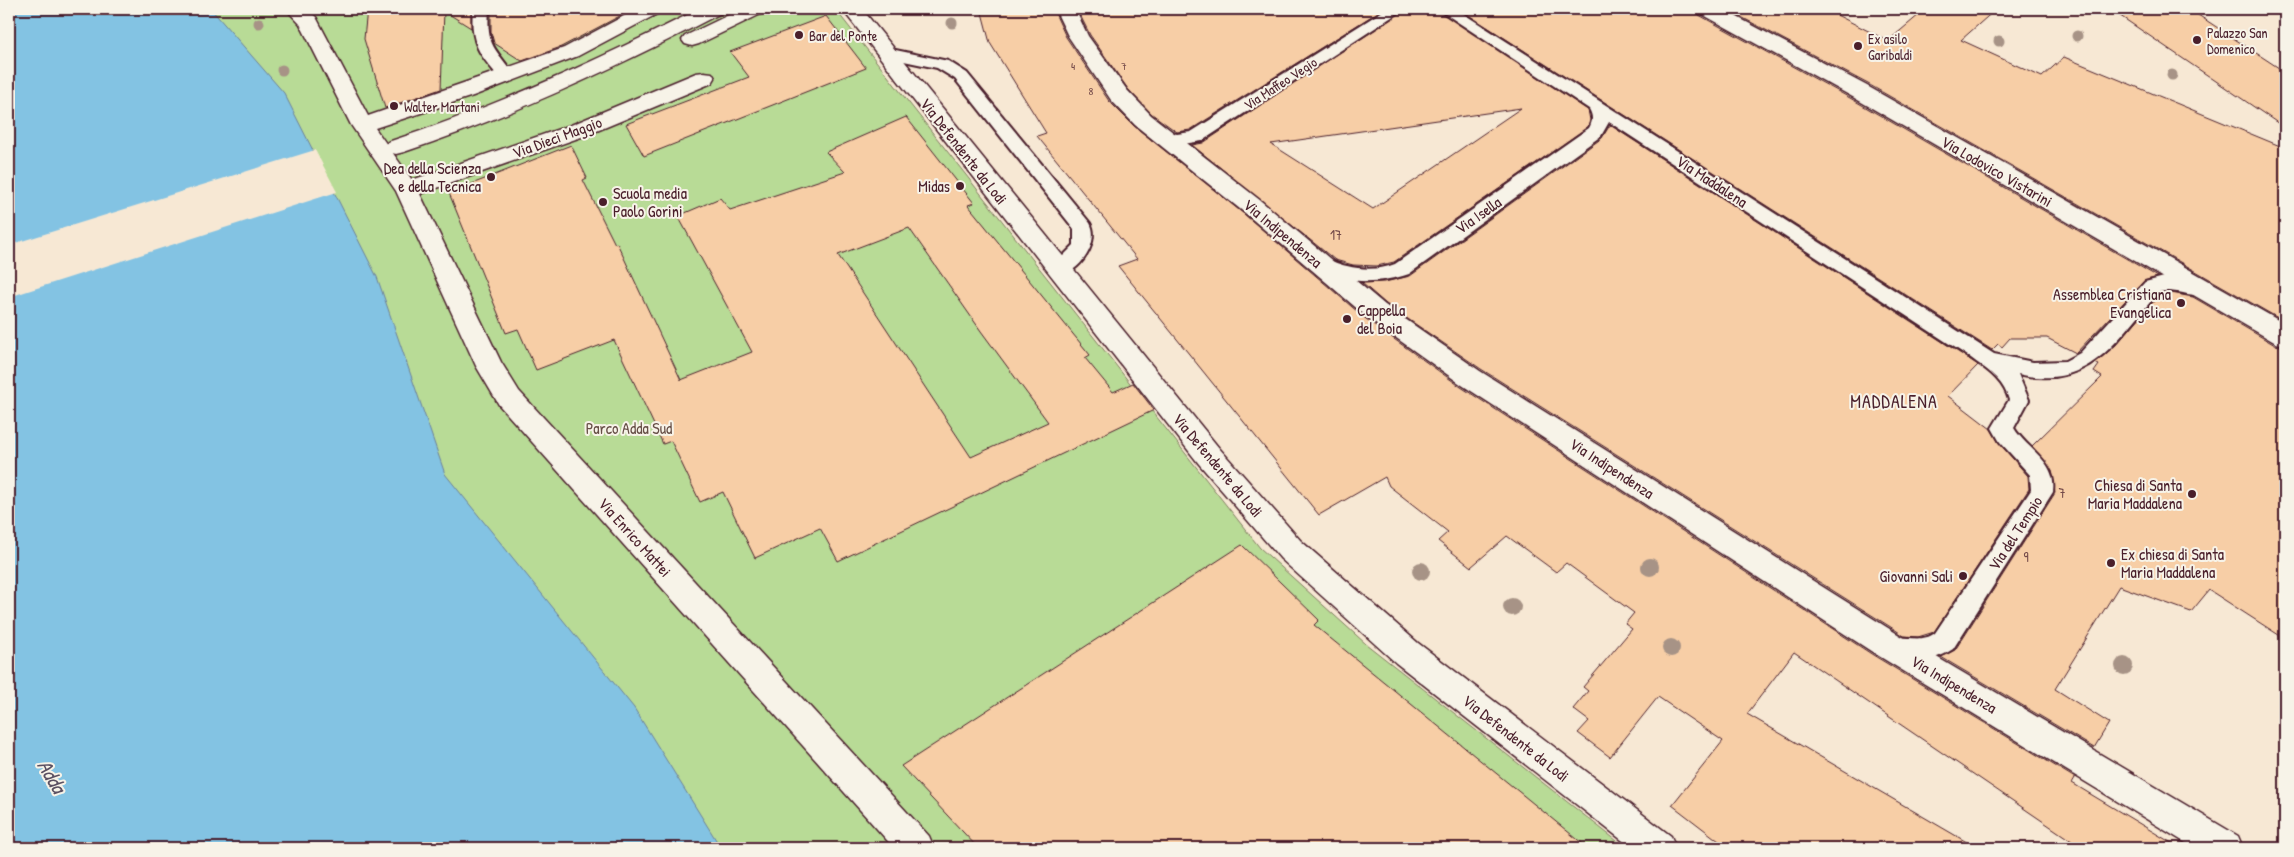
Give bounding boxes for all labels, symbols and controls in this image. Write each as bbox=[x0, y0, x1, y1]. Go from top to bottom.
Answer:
place label: Palazzo San Domenico bbox=[2207, 23, 2268, 58]
place label: Bar del Ponte bbox=[809, 26, 878, 45]
marker: Bar del Ponte bbox=[793, 29, 805, 41]
place label: Ex asilo Garibaldi bbox=[1868, 29, 1912, 64]
marker: Palazzo San Domenico bbox=[2191, 34, 2203, 46]
marker: Ex asilo Garibaldi bbox=[1852, 40, 1864, 52]
street label: Via Maffeo Vegio bbox=[1240, 52, 1321, 115]
house number: 4 bbox=[1071, 59, 1075, 73]
house number: 7 bbox=[1121, 59, 1127, 73]
house number: 8 bbox=[1089, 84, 1094, 98]
street label: Via Defendente da Lodi bbox=[915, 93, 1013, 209]
place label: Walter Martani bbox=[404, 97, 480, 116]
marker: Walter Martani bbox=[388, 100, 400, 112]
street label: Via Dieci Maggio bbox=[509, 110, 605, 163]
street label: Via Lodovico Vistarini bbox=[1937, 130, 2057, 212]
street label: Via Maddalena bbox=[1672, 150, 1752, 212]
place label: Dea della Scienza e della Tecnica bbox=[384, 157, 481, 197]
marker: Dea della Scienza e della Tecnica bbox=[485, 171, 497, 183]
place label: Midas bbox=[918, 175, 950, 197]
marker: Midas bbox=[954, 180, 966, 192]
place label: Scuola media Paolo Gorini bbox=[613, 182, 687, 222]
street label: Via Isella bbox=[1450, 191, 1506, 239]
street label: Via Indipendenza bbox=[1239, 193, 1327, 273]
marker: Scuola media Paolo Gorini bbox=[597, 196, 609, 208]
house number: 17 bbox=[1330, 225, 1342, 244]
place label: Assemblea Cristiana Evangelica bbox=[2053, 283, 2171, 323]
marker: Assemblea Cristiana Evangelica bbox=[2175, 297, 2187, 309]
place label: Cappella del Boia bbox=[1357, 299, 1405, 339]
marker: Cappella del Boia bbox=[1341, 313, 1353, 325]
district label: MADDALENA bbox=[1850, 389, 1938, 414]
street label: Via Defendente da Lodi bbox=[1168, 408, 1268, 522]
park label: Parco Adda Sud bbox=[586, 417, 672, 439]
street label: Via Indipendenza bbox=[1565, 432, 1659, 504]
place label: Chiesa di Santa Maria Maddalena bbox=[2088, 474, 2182, 514]
house number: 7 bbox=[2059, 483, 2066, 502]
marker: Chiesa di Santa Maria Maddalena bbox=[2186, 488, 2198, 500]
street label: Via del Tempio bbox=[1983, 491, 2048, 575]
street label: Via Enrico Mattei bbox=[593, 493, 677, 581]
place label: Ex chiesa di Santa Maria Maddalena bbox=[2121, 543, 2224, 583]
house number: 9 bbox=[2023, 547, 2029, 566]
marker: Ex chiesa di Santa Maria Maddalena bbox=[2105, 557, 2117, 569]
place label: Giovanni Sali bbox=[1879, 565, 1953, 587]
marker: Giovanni Sali bbox=[1957, 570, 1969, 582]
street label: Via Indipendenza bbox=[1907, 650, 2001, 718]
street label: Via Defendente da Lodi bbox=[1458, 689, 1574, 787]
water label: Adda bbox=[31, 754, 75, 801]

